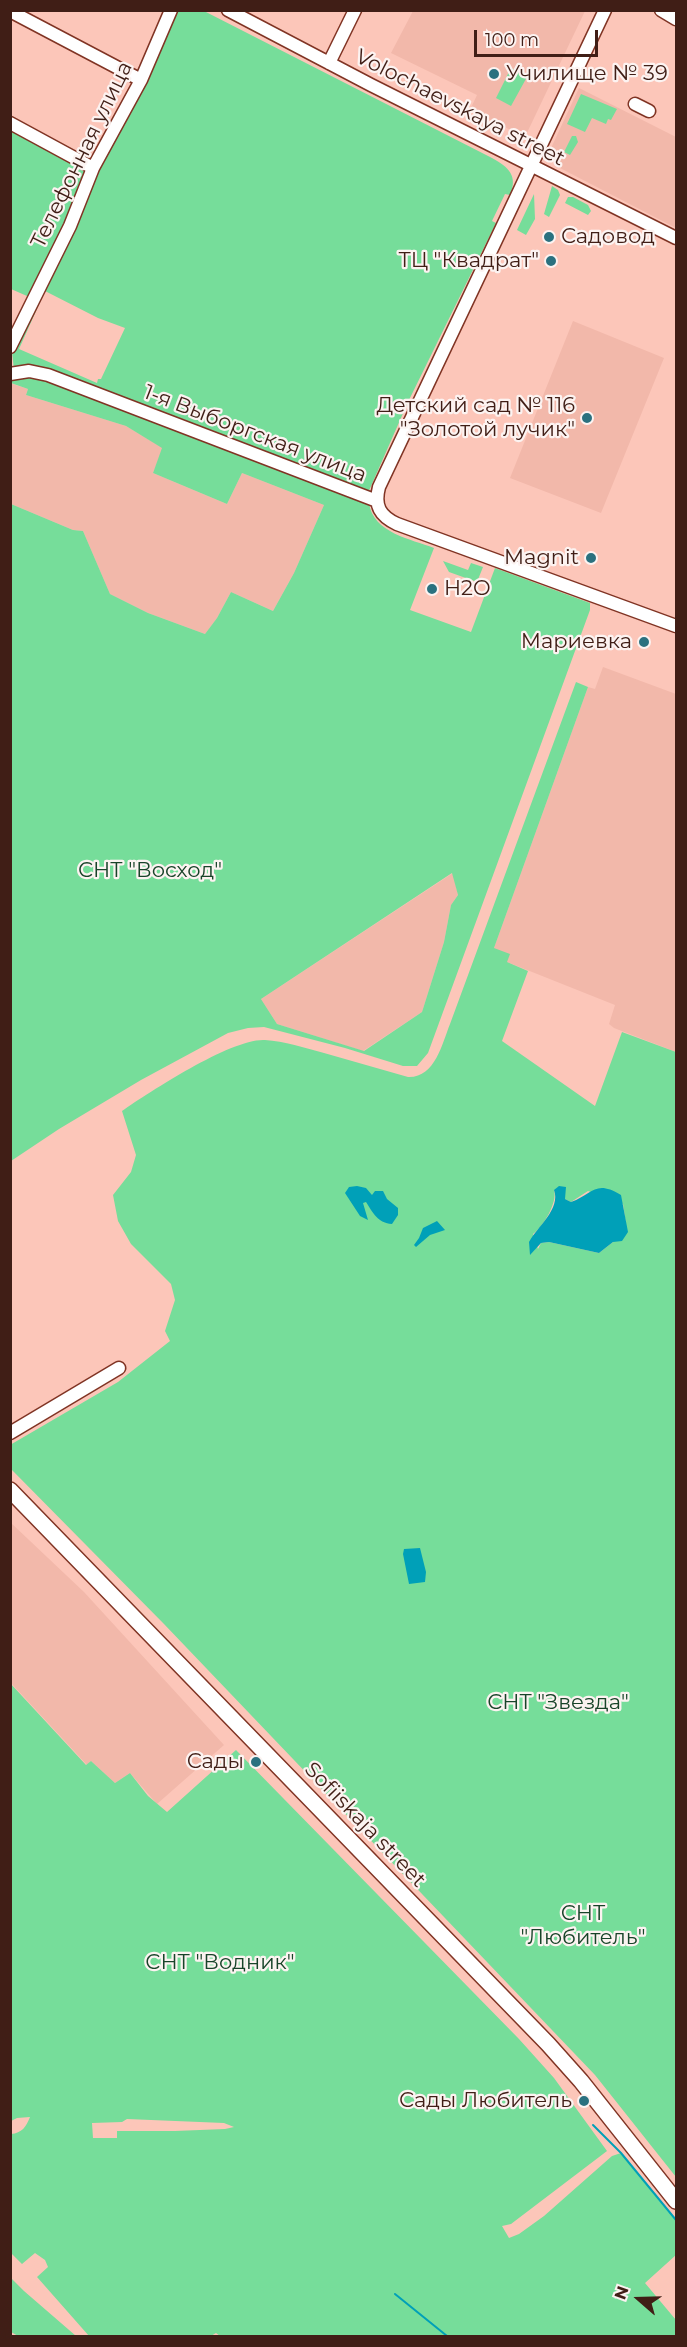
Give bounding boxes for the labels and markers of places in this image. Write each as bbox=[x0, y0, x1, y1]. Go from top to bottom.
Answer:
place label: Училище № 39 bbox=[506, 61, 668, 87]
marker: Училище № 39 bbox=[487, 67, 501, 81]
place label: Садовод bbox=[561, 224, 655, 250]
marker: Садовод bbox=[542, 230, 556, 244]
place label: ТЦ "Квадрат" bbox=[398, 248, 539, 274]
marker: ТЦ "Квадрат" bbox=[544, 254, 558, 268]
place label: Детский сад № 116 "Золотой лучик" bbox=[376, 393, 575, 443]
marker: Детский сад № 116 "Золотой лучик" bbox=[580, 411, 594, 425]
place label: Magnit bbox=[504, 545, 579, 571]
marker: Magnit bbox=[584, 551, 598, 565]
place label: H2O bbox=[444, 576, 491, 602]
marker: H2O bbox=[425, 582, 439, 596]
place label: Мариевка bbox=[521, 629, 632, 655]
marker: Мариевка bbox=[637, 635, 651, 649]
place label: Сады bbox=[187, 1749, 244, 1775]
marker: Сады bbox=[249, 1755, 263, 1769]
place label: Сады Любитель bbox=[399, 2088, 572, 2114]
marker: Сады Любитель bbox=[577, 2094, 591, 2108]

